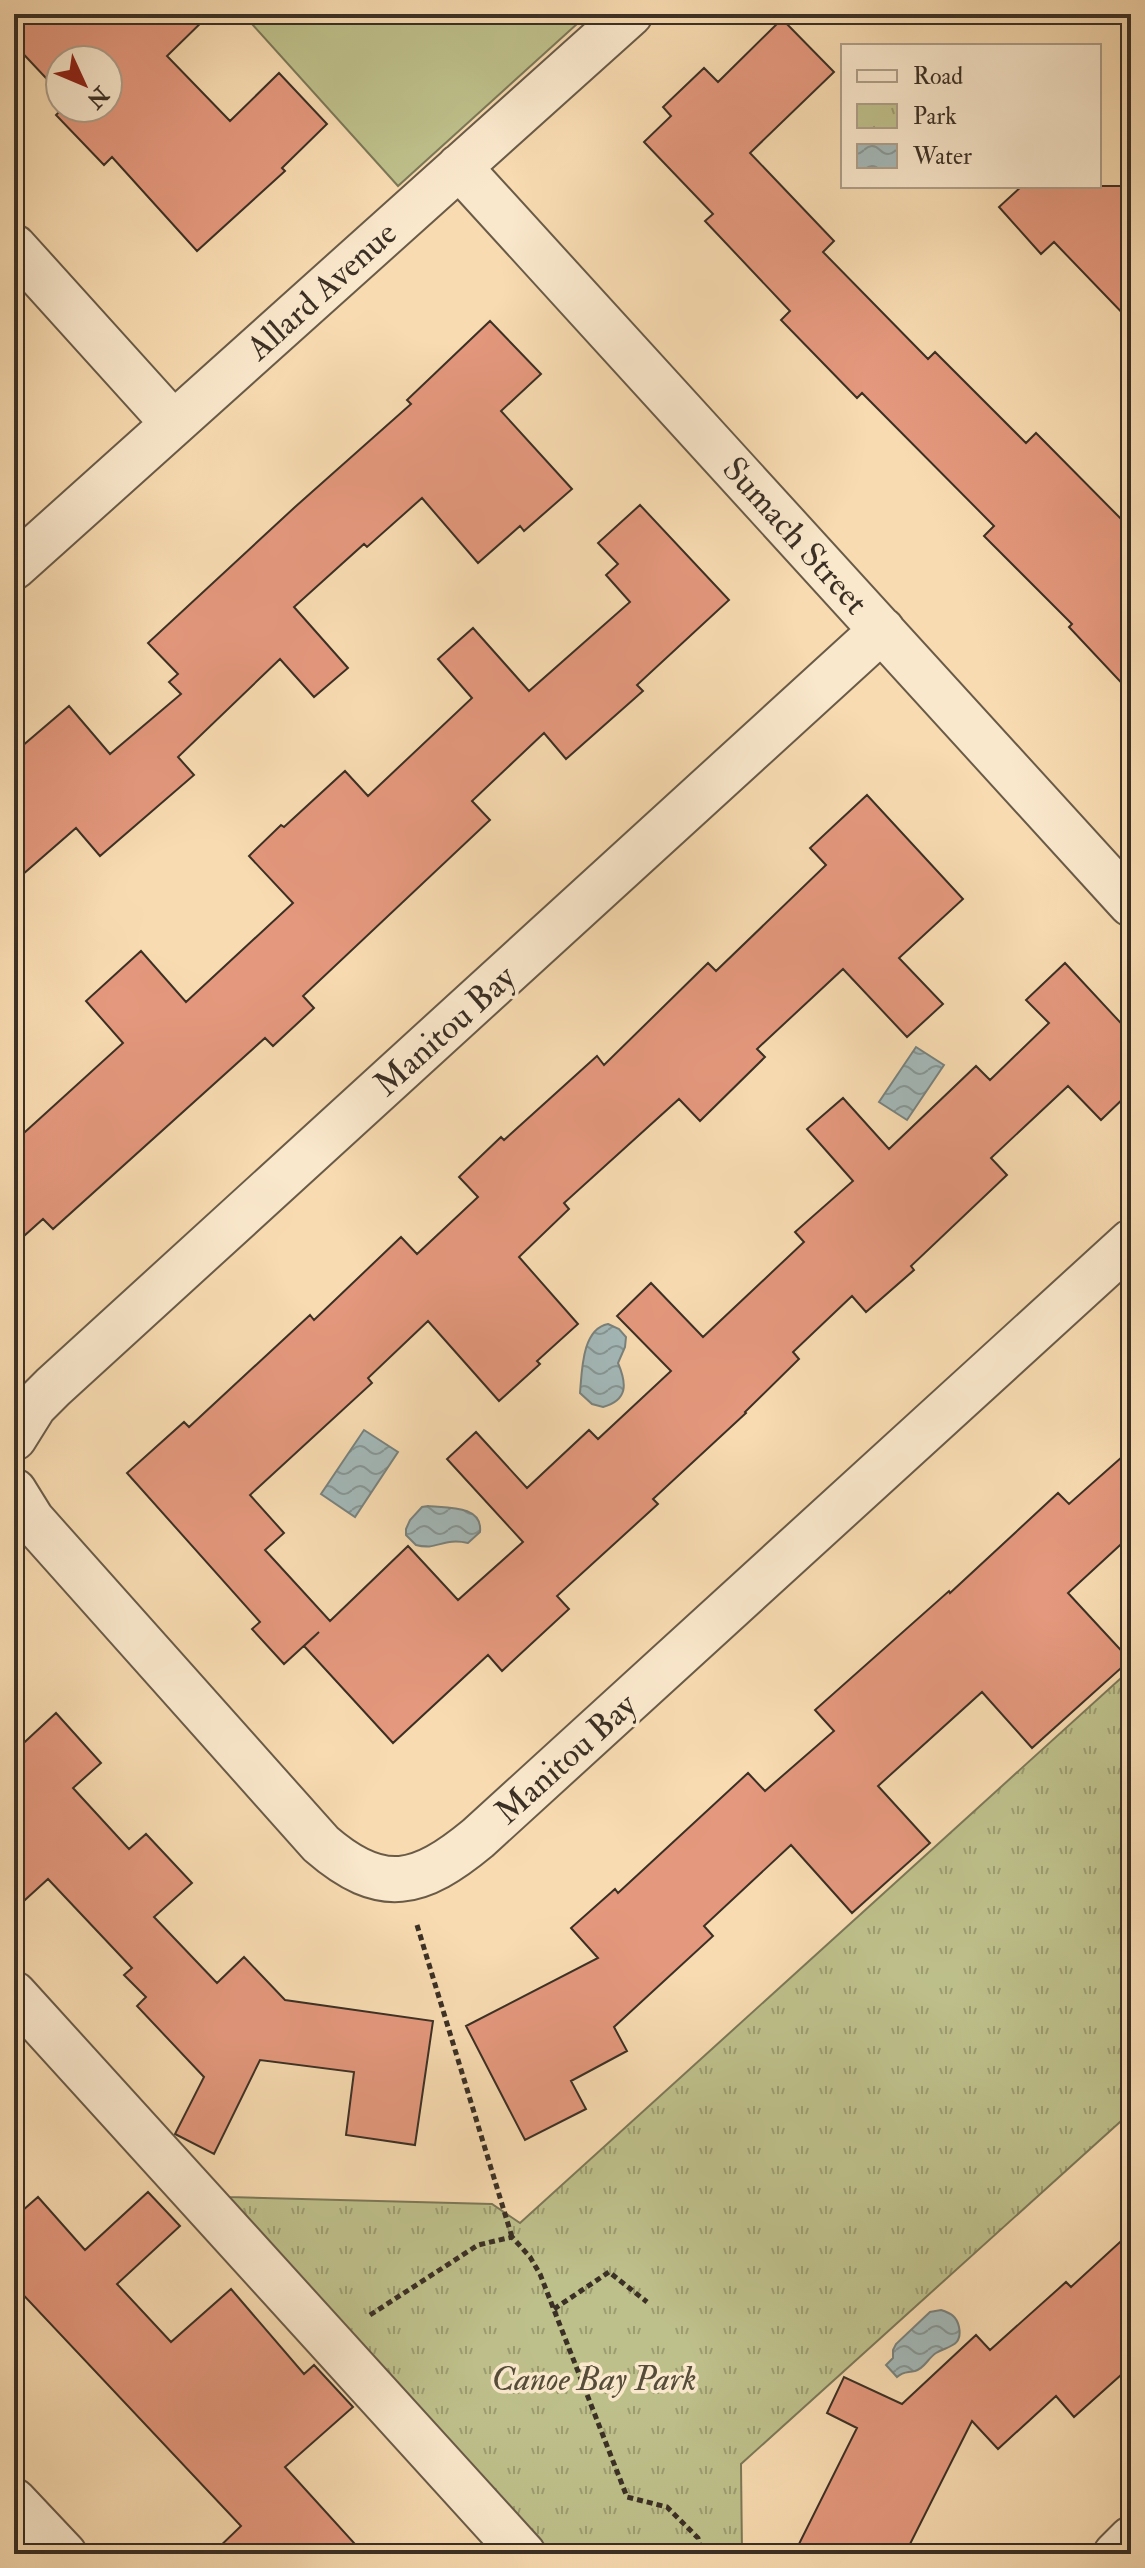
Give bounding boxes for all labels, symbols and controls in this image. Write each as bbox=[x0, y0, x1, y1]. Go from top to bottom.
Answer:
north arrow bbox=[44, 44, 124, 124]
legend bbox=[841, 44, 1101, 188]
text: Road bbox=[913, 61, 963, 92]
text: N bbox=[81, 80, 115, 114]
text: Park bbox=[913, 101, 957, 132]
text: Water bbox=[912, 141, 972, 172]
street label: Allard Avenue bbox=[237, 212, 406, 371]
street label: Sumach Street bbox=[713, 448, 877, 624]
street label: Manitou Bay bbox=[365, 956, 526, 1106]
street label: Manitou Bay bbox=[486, 1684, 647, 1834]
park label: Canoe Bay Park bbox=[491, 2358, 697, 2401]

